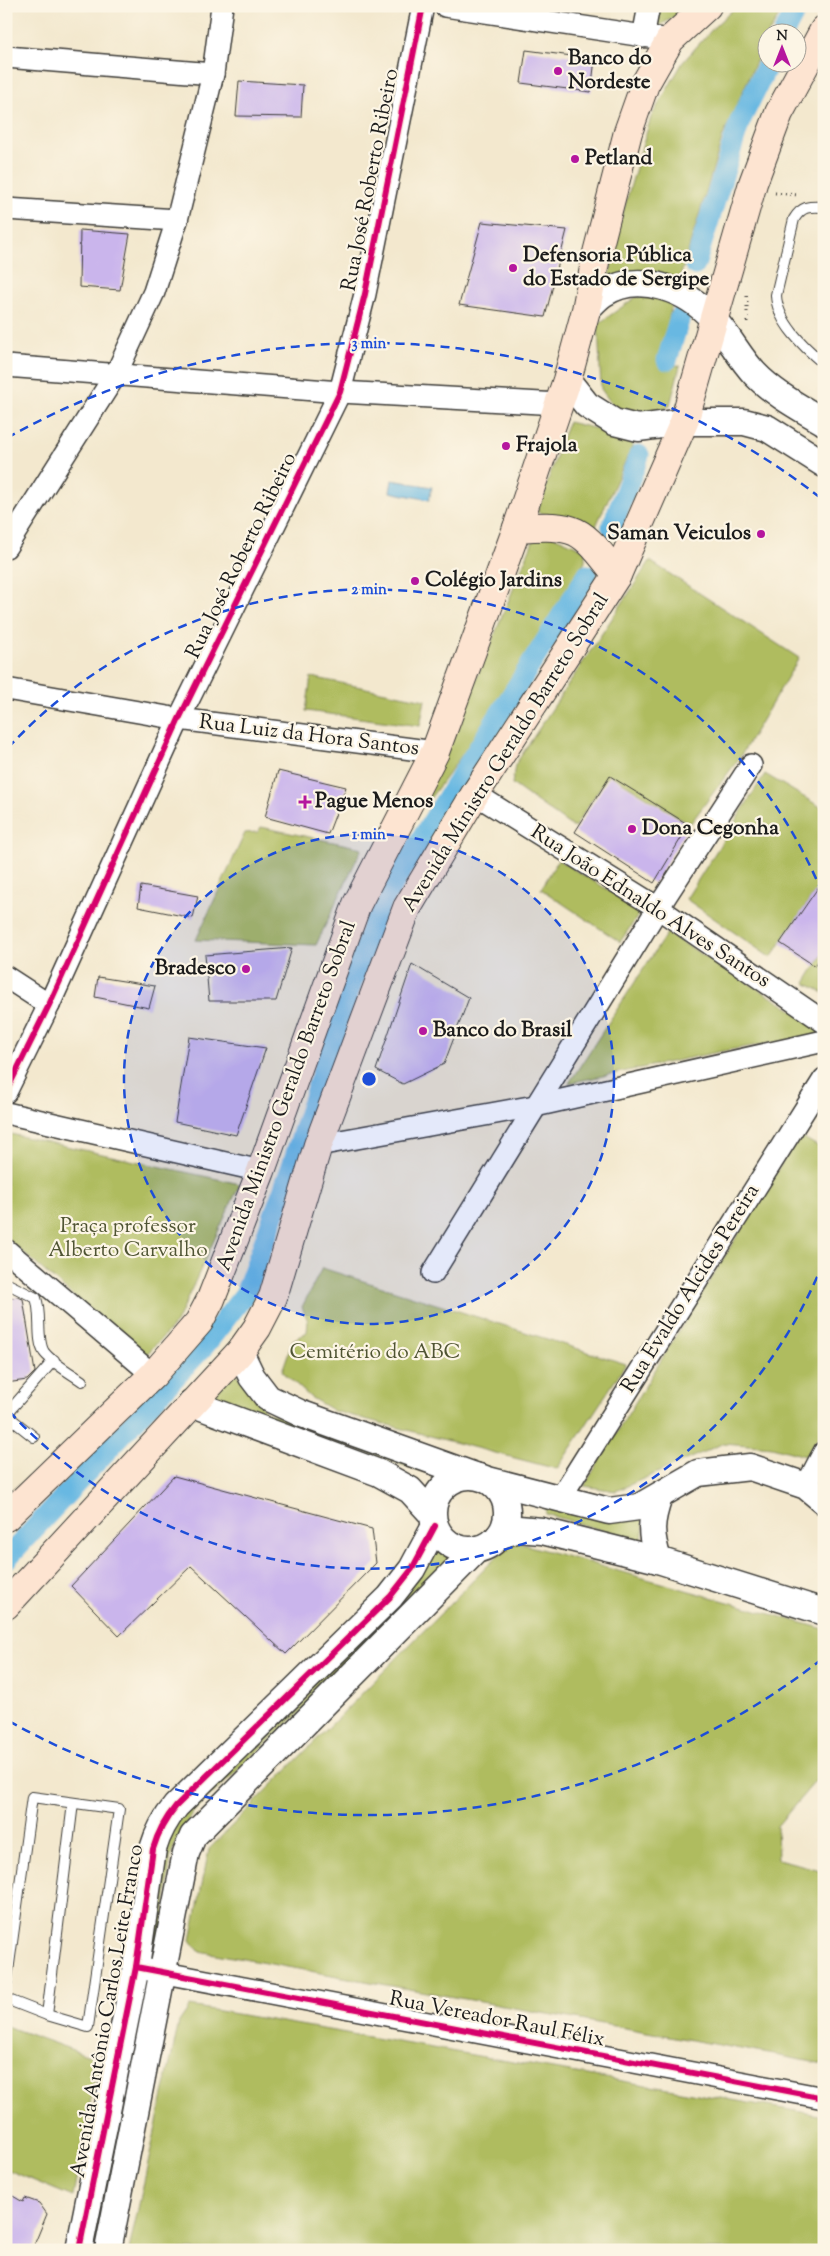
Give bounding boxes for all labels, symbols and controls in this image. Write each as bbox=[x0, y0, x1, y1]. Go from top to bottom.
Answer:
north arrow bbox=[758, 22, 808, 72]
text: N bbox=[776, 27, 788, 47]
place label: Banco do Nordeste bbox=[568, 44, 652, 98]
marker: Banco do Nordeste bbox=[552, 65, 564, 77]
street label: Rua José Roberto Ribeiro bbox=[335, 66, 407, 294]
place label: Petland bbox=[585, 144, 653, 174]
marker: Petland bbox=[569, 153, 581, 165]
place label: Defensoria Pública do Estado de Sergipe bbox=[523, 241, 710, 295]
marker: Defensoria Pública do Estado de Sergipe bbox=[507, 262, 519, 274]
text: 3 min bbox=[352, 334, 387, 355]
place label: Frajola bbox=[516, 431, 578, 461]
marker: Frajola bbox=[500, 440, 512, 452]
street label: Rua José Roberto Ribeiro bbox=[179, 448, 305, 664]
place label: Saman Veiculos bbox=[607, 519, 751, 549]
marker: Saman Veiculos bbox=[755, 528, 767, 540]
place label: Colégio Jardins bbox=[425, 566, 562, 596]
marker: Colégio Jardins bbox=[409, 575, 421, 587]
text: 2 min bbox=[351, 580, 387, 601]
street label: Avenida Ministro Geraldo Barreto Sobral bbox=[395, 588, 617, 918]
street label: Rua Luiz da Hora Santos bbox=[197, 708, 421, 764]
place label: Pague Menos bbox=[315, 787, 433, 817]
marker: Pague Menos bbox=[299, 796, 311, 808]
place label: Dona Cegonha bbox=[642, 814, 779, 844]
street label: Rua João Ednaldo Alves Santos bbox=[524, 818, 776, 996]
marker: Dona Cegonha bbox=[626, 823, 638, 835]
text: 1 min bbox=[352, 825, 386, 846]
street label: Avenida Ministro Geraldo Barreto Sobral bbox=[209, 916, 365, 1275]
place label: Bradesco bbox=[155, 954, 237, 984]
marker: Bradesco bbox=[240, 963, 252, 975]
place label: Banco do Brasil bbox=[433, 1016, 572, 1046]
marker: Banco do Brasil bbox=[417, 1025, 429, 1037]
centre of rings bbox=[360, 1070, 378, 1088]
street label: Rua Evaldo Alcides Pereira bbox=[614, 1178, 768, 1399]
park label: Praça professor Alberto Carvalho bbox=[48, 1212, 208, 1266]
park label: Cemitério do ABC bbox=[290, 1338, 460, 1368]
street label: Avenida Antônio Carlos Leite Franco bbox=[64, 1842, 152, 2180]
street label: Rua Vereador Raul Félix bbox=[387, 1984, 607, 2056]

